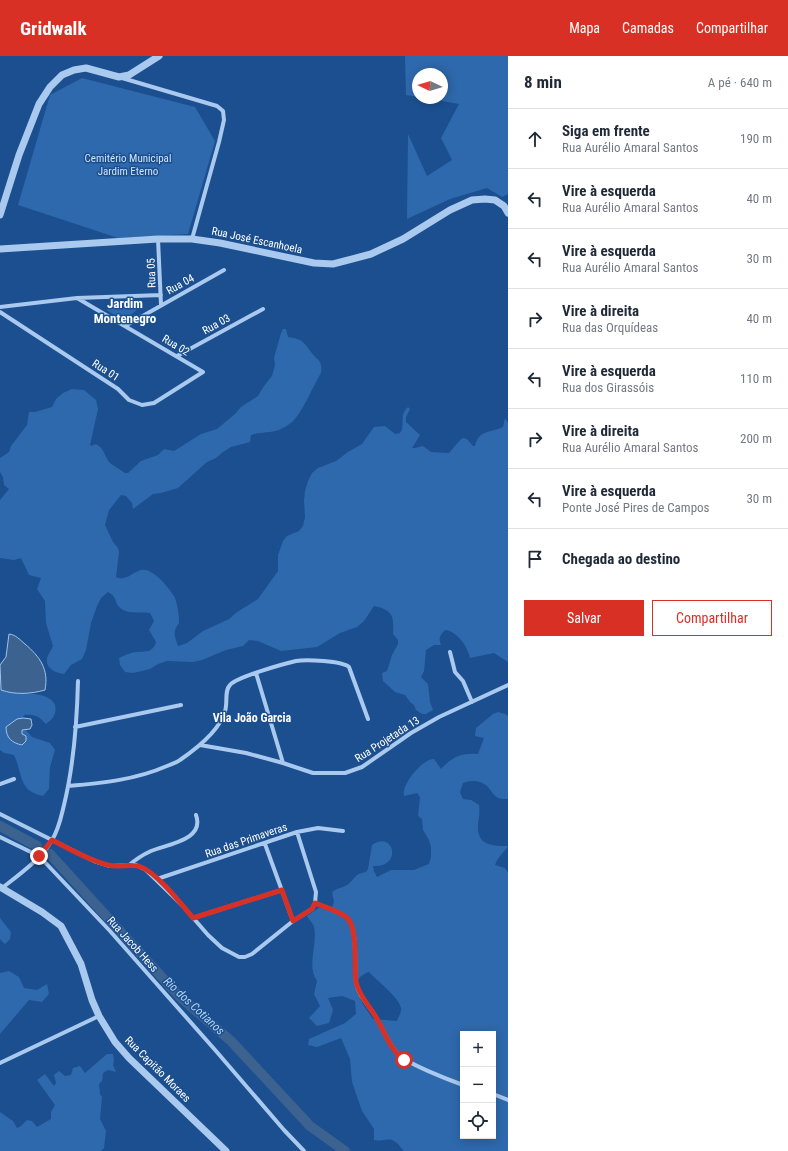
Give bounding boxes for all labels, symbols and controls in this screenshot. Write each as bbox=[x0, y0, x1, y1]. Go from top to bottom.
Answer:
text: Gridwalk bbox=[20, 17, 86, 40]
text: Mapa bbox=[569, 20, 600, 36]
text: Camadas bbox=[622, 20, 674, 36]
text: Compartilhar bbox=[696, 20, 768, 36]
north arrow bbox=[412, 68, 448, 104]
text: 8 min bbox=[524, 72, 562, 92]
text: A pé · 640 m bbox=[708, 75, 772, 90]
text: Siga em frente bbox=[562, 122, 650, 140]
icon: ahead bbox=[524, 128, 546, 150]
text: 190 m bbox=[740, 131, 772, 146]
text: Rua Aurélio Amaral Santos bbox=[562, 140, 698, 155]
park label: Cemitério Municipal Jardim Eterno bbox=[85, 152, 171, 178]
text: Vire à esquerda bbox=[562, 182, 656, 200]
icon: left bbox=[524, 188, 546, 210]
text: 40 m bbox=[746, 191, 772, 206]
text: Rua Aurélio Amaral Santos bbox=[562, 200, 698, 215]
street label: Rua José Escanhoela bbox=[210, 225, 303, 256]
text: Vire à esquerda bbox=[562, 242, 656, 260]
icon: left bbox=[524, 248, 546, 270]
text: 30 m bbox=[746, 251, 772, 266]
street label: Rua 05 bbox=[144, 258, 159, 288]
text: Rua Aurélio Amaral Santos bbox=[562, 260, 698, 275]
street label: Rua 04 bbox=[164, 271, 197, 297]
district label: Jardim Montenegro bbox=[94, 296, 157, 326]
text: Vire à direita bbox=[562, 302, 639, 320]
icon: right bbox=[524, 308, 546, 330]
text: 40 m bbox=[746, 311, 772, 326]
street label: Rua 03 bbox=[200, 312, 232, 337]
text: Rua das Orquídeas bbox=[562, 320, 658, 335]
street label: Rua 02 bbox=[160, 332, 192, 359]
street label: Rua 01 bbox=[90, 357, 122, 384]
text: Vire à esquerda bbox=[562, 362, 656, 380]
icon: left bbox=[524, 368, 546, 390]
text: 110 m bbox=[740, 371, 772, 386]
text: Rua dos Girassóis bbox=[562, 380, 654, 395]
text: Vire à direita bbox=[562, 422, 639, 440]
icon: right bbox=[524, 428, 546, 450]
text: 200 m bbox=[740, 431, 772, 446]
text: Rua Aurélio Amaral Santos bbox=[562, 440, 698, 455]
text: Vire à esquerda bbox=[562, 482, 656, 500]
icon: left bbox=[524, 488, 546, 510]
text: 30 m bbox=[746, 491, 772, 506]
text: Ponte José Pires de Campos bbox=[562, 500, 710, 515]
icon: arrive bbox=[524, 548, 546, 570]
text: Chegada ao destino bbox=[562, 550, 680, 568]
button: Salvar bbox=[524, 600, 644, 636]
button: Compartilhar bbox=[652, 600, 772, 636]
district label: Vila João Garcia bbox=[213, 711, 292, 725]
street label: Rua Projetada 13 bbox=[353, 714, 422, 765]
street label: Rua das Primaveras bbox=[203, 820, 289, 861]
route end bbox=[30, 847, 48, 865]
street label: Rua Jacob Hess bbox=[104, 914, 161, 975]
water label: Rio dos Cotianos bbox=[161, 974, 227, 1038]
map controls bbox=[460, 1031, 496, 1139]
button: + bbox=[460, 1031, 496, 1067]
street label: Rua Capitão Moraes bbox=[122, 1034, 193, 1105]
route start bbox=[395, 1051, 413, 1069]
button: − bbox=[460, 1067, 496, 1103]
button: locate bbox=[460, 1103, 496, 1139]

